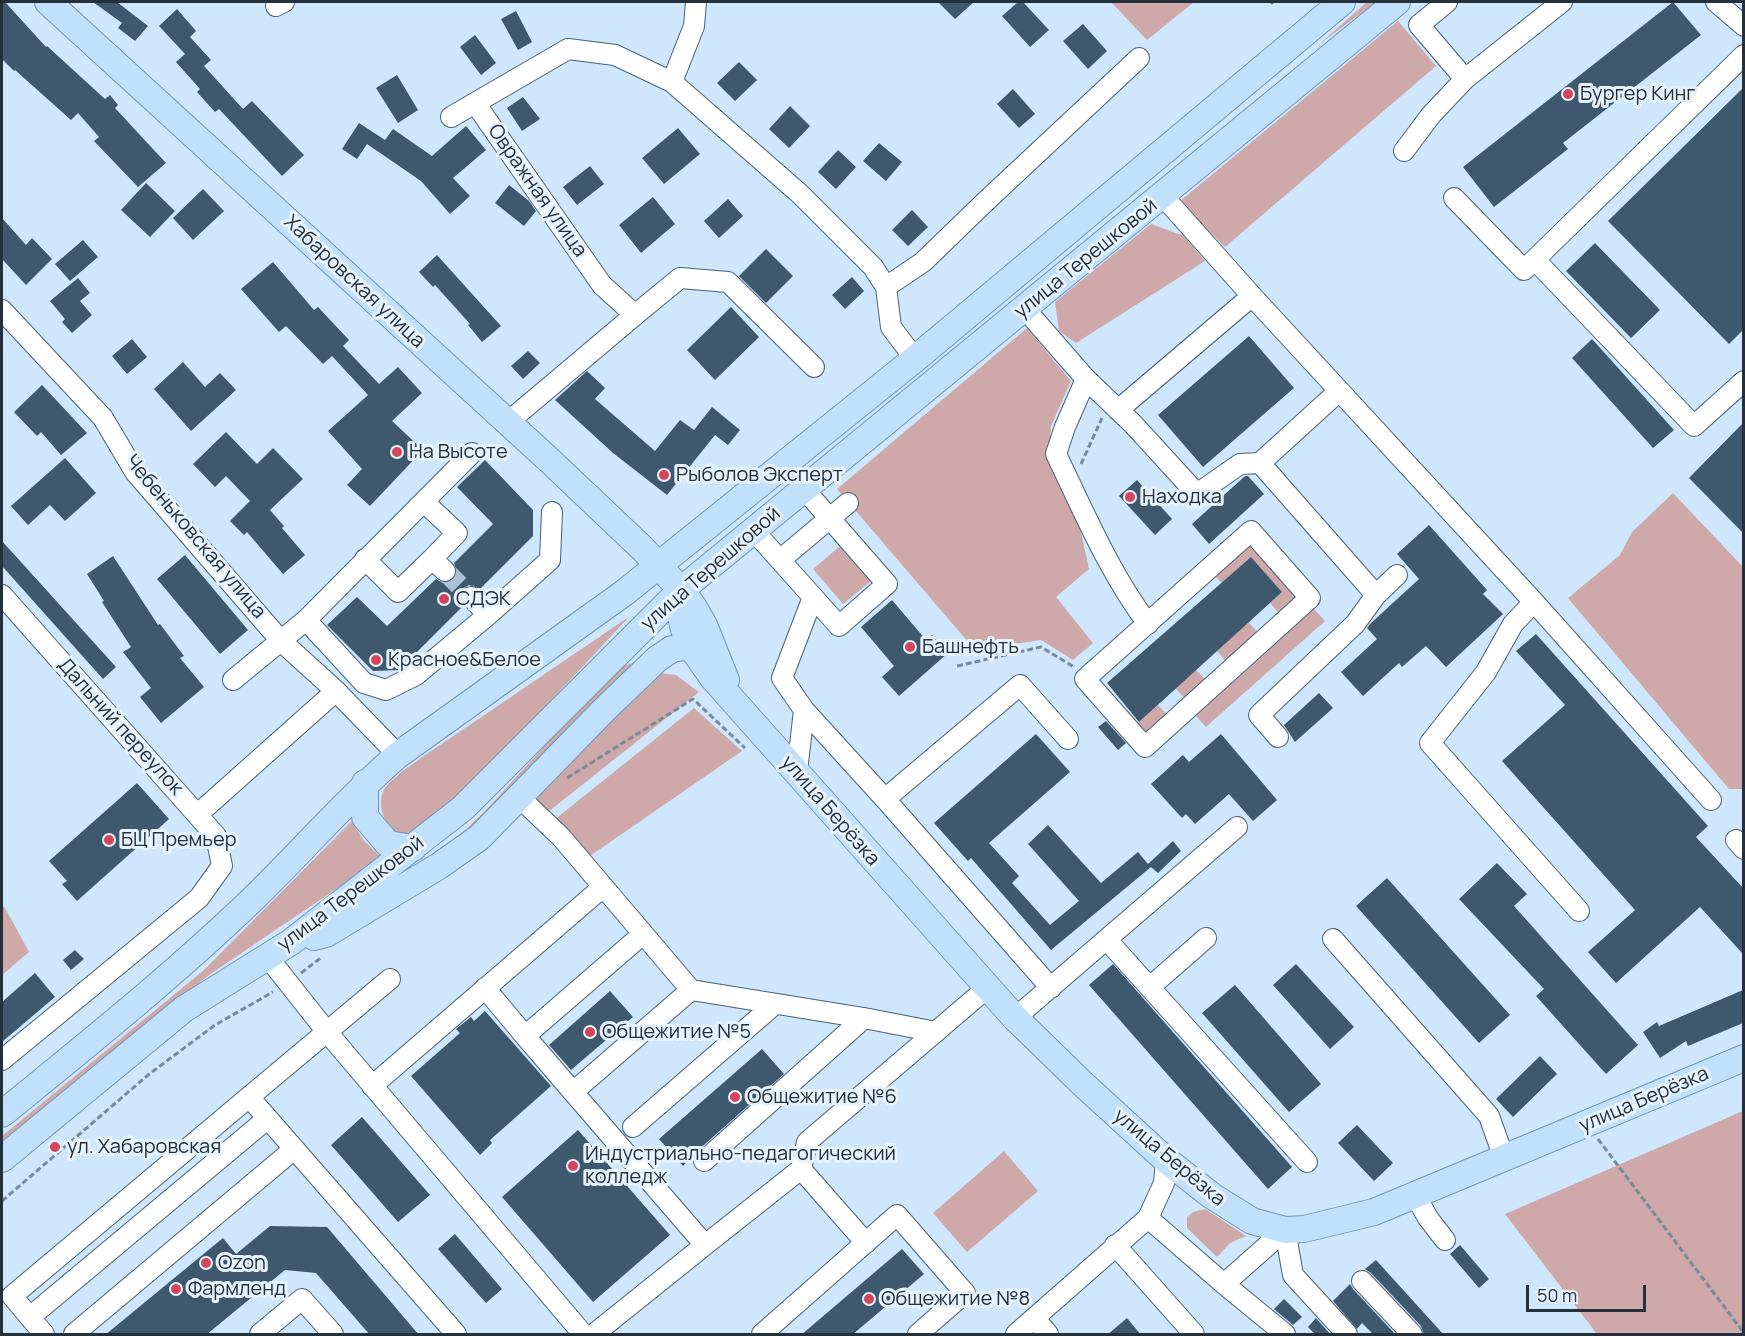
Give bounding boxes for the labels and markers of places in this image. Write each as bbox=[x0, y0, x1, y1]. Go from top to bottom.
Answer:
place label: Бургер Кинг bbox=[1580, 82, 1696, 106]
marker: Бургер Кинг bbox=[1561, 87, 1575, 101]
place label: На Высоте bbox=[409, 440, 508, 464]
marker: На Высоте bbox=[390, 445, 404, 459]
place label: Рыболов Эксперт bbox=[676, 463, 843, 487]
marker: Рыболов Эксперт bbox=[657, 468, 671, 482]
place label: Находка bbox=[1142, 485, 1222, 509]
marker: Находка bbox=[1123, 490, 1137, 504]
place label: СДЭК bbox=[456, 587, 511, 611]
marker: СДЭК bbox=[437, 592, 451, 606]
place label: Башнефть bbox=[922, 635, 1019, 659]
marker: Башнефть bbox=[903, 640, 917, 654]
place label: Красное&Белое bbox=[388, 648, 541, 672]
marker: Красное&Белое bbox=[369, 653, 383, 667]
place label: БЦ Премьер bbox=[121, 828, 237, 852]
marker: БЦ Премьер bbox=[102, 833, 116, 847]
place label: Общежитие №5 bbox=[602, 1020, 751, 1044]
marker: Общежитие №5 bbox=[583, 1025, 597, 1039]
place label: Общежитие №6 bbox=[747, 1085, 897, 1109]
marker: Общежитие №6 bbox=[728, 1090, 742, 1104]
place label: ул. Хабаровская bbox=[67, 1135, 221, 1159]
marker: ул. Хабаровская bbox=[48, 1140, 62, 1154]
place label: Индустриально-педагогический колледж bbox=[585, 1142, 896, 1189]
marker: Индустриально-педагогический колледж bbox=[566, 1159, 580, 1173]
place label: Ozon bbox=[218, 1251, 266, 1275]
marker: Ozon bbox=[199, 1256, 213, 1270]
place label: Фармленд bbox=[188, 1277, 286, 1301]
marker: Фармленд bbox=[169, 1282, 183, 1296]
place label: Общежитие №8 bbox=[881, 1287, 1030, 1311]
marker: Общежитие №8 bbox=[862, 1292, 876, 1306]

